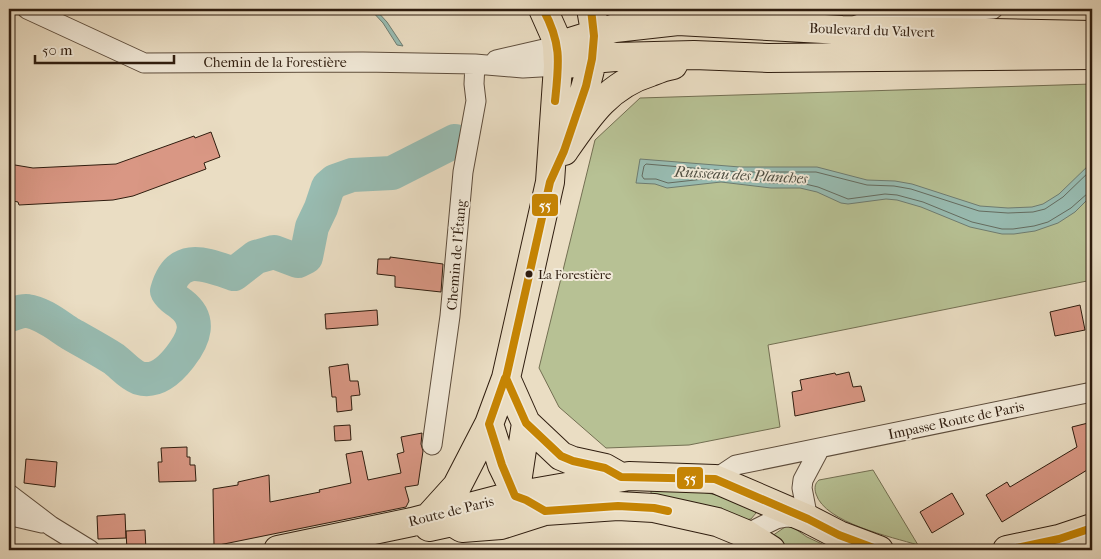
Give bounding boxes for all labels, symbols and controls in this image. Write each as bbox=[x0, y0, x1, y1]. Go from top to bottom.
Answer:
street label: Boulevard du Valvert bbox=[809, 20, 935, 41]
scale bar bbox=[35, 32, 174, 64]
text: 50 m bbox=[42, 41, 73, 59]
street label: Chemin de la Forestière bbox=[203, 54, 347, 71]
water label: Ruisseau des Planches bbox=[673, 162, 808, 187]
line badge: 55 bbox=[531, 193, 559, 217]
text: 55 bbox=[539, 197, 551, 214]
street label: Chemin de l'Étang bbox=[442, 198, 470, 311]
place label: La Forestière bbox=[538, 267, 612, 282]
marker: La Forestière bbox=[524, 269, 534, 279]
street label: Impasse Route de Paris bbox=[886, 398, 1026, 443]
line badge: 55 bbox=[676, 466, 704, 490]
text: 55 bbox=[684, 470, 696, 487]
street label: Route de Paris bbox=[407, 493, 496, 530]

